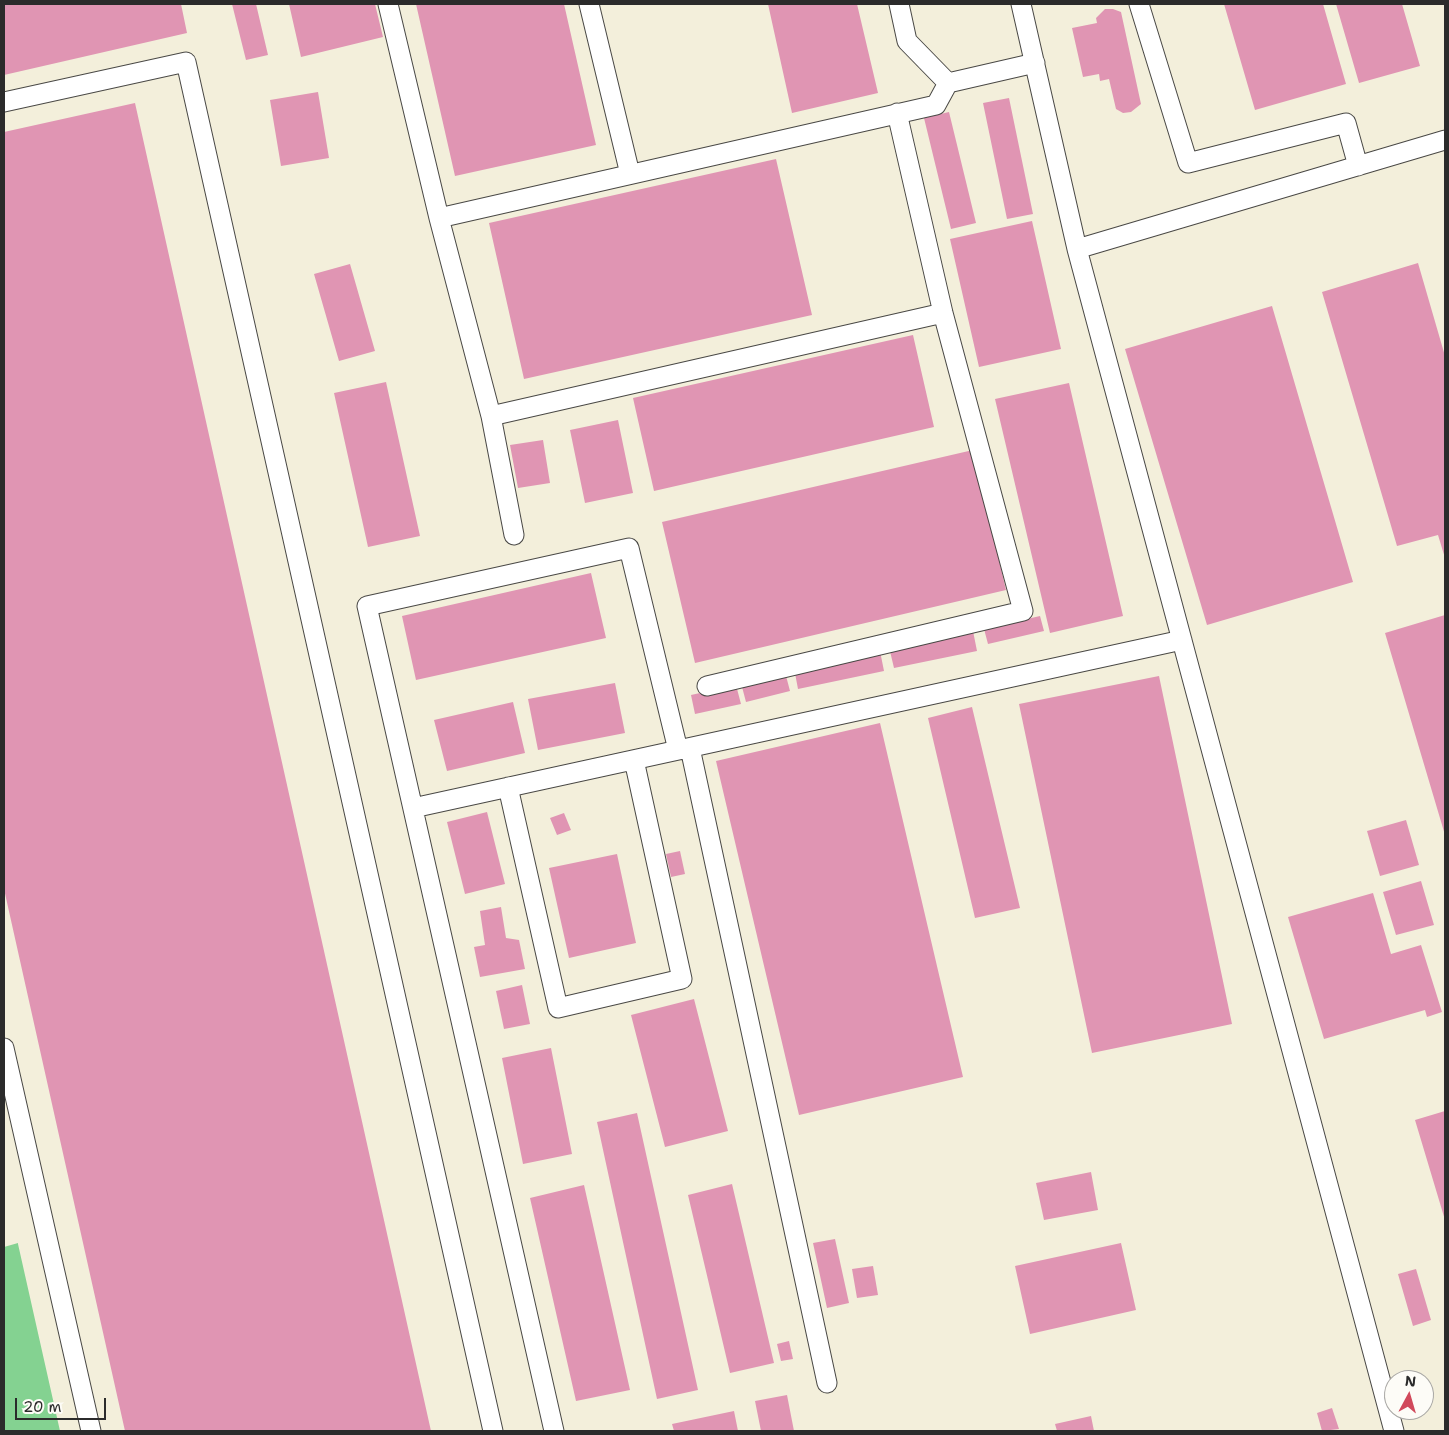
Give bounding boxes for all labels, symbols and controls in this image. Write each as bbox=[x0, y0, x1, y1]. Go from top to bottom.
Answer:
north arrow bbox=[1384, 1370, 1434, 1420]
text: N bbox=[1404, 1372, 1417, 1391]
scale bar bbox=[18, 1388, 109, 1420]
text: 20 m bbox=[23, 1397, 62, 1417]

